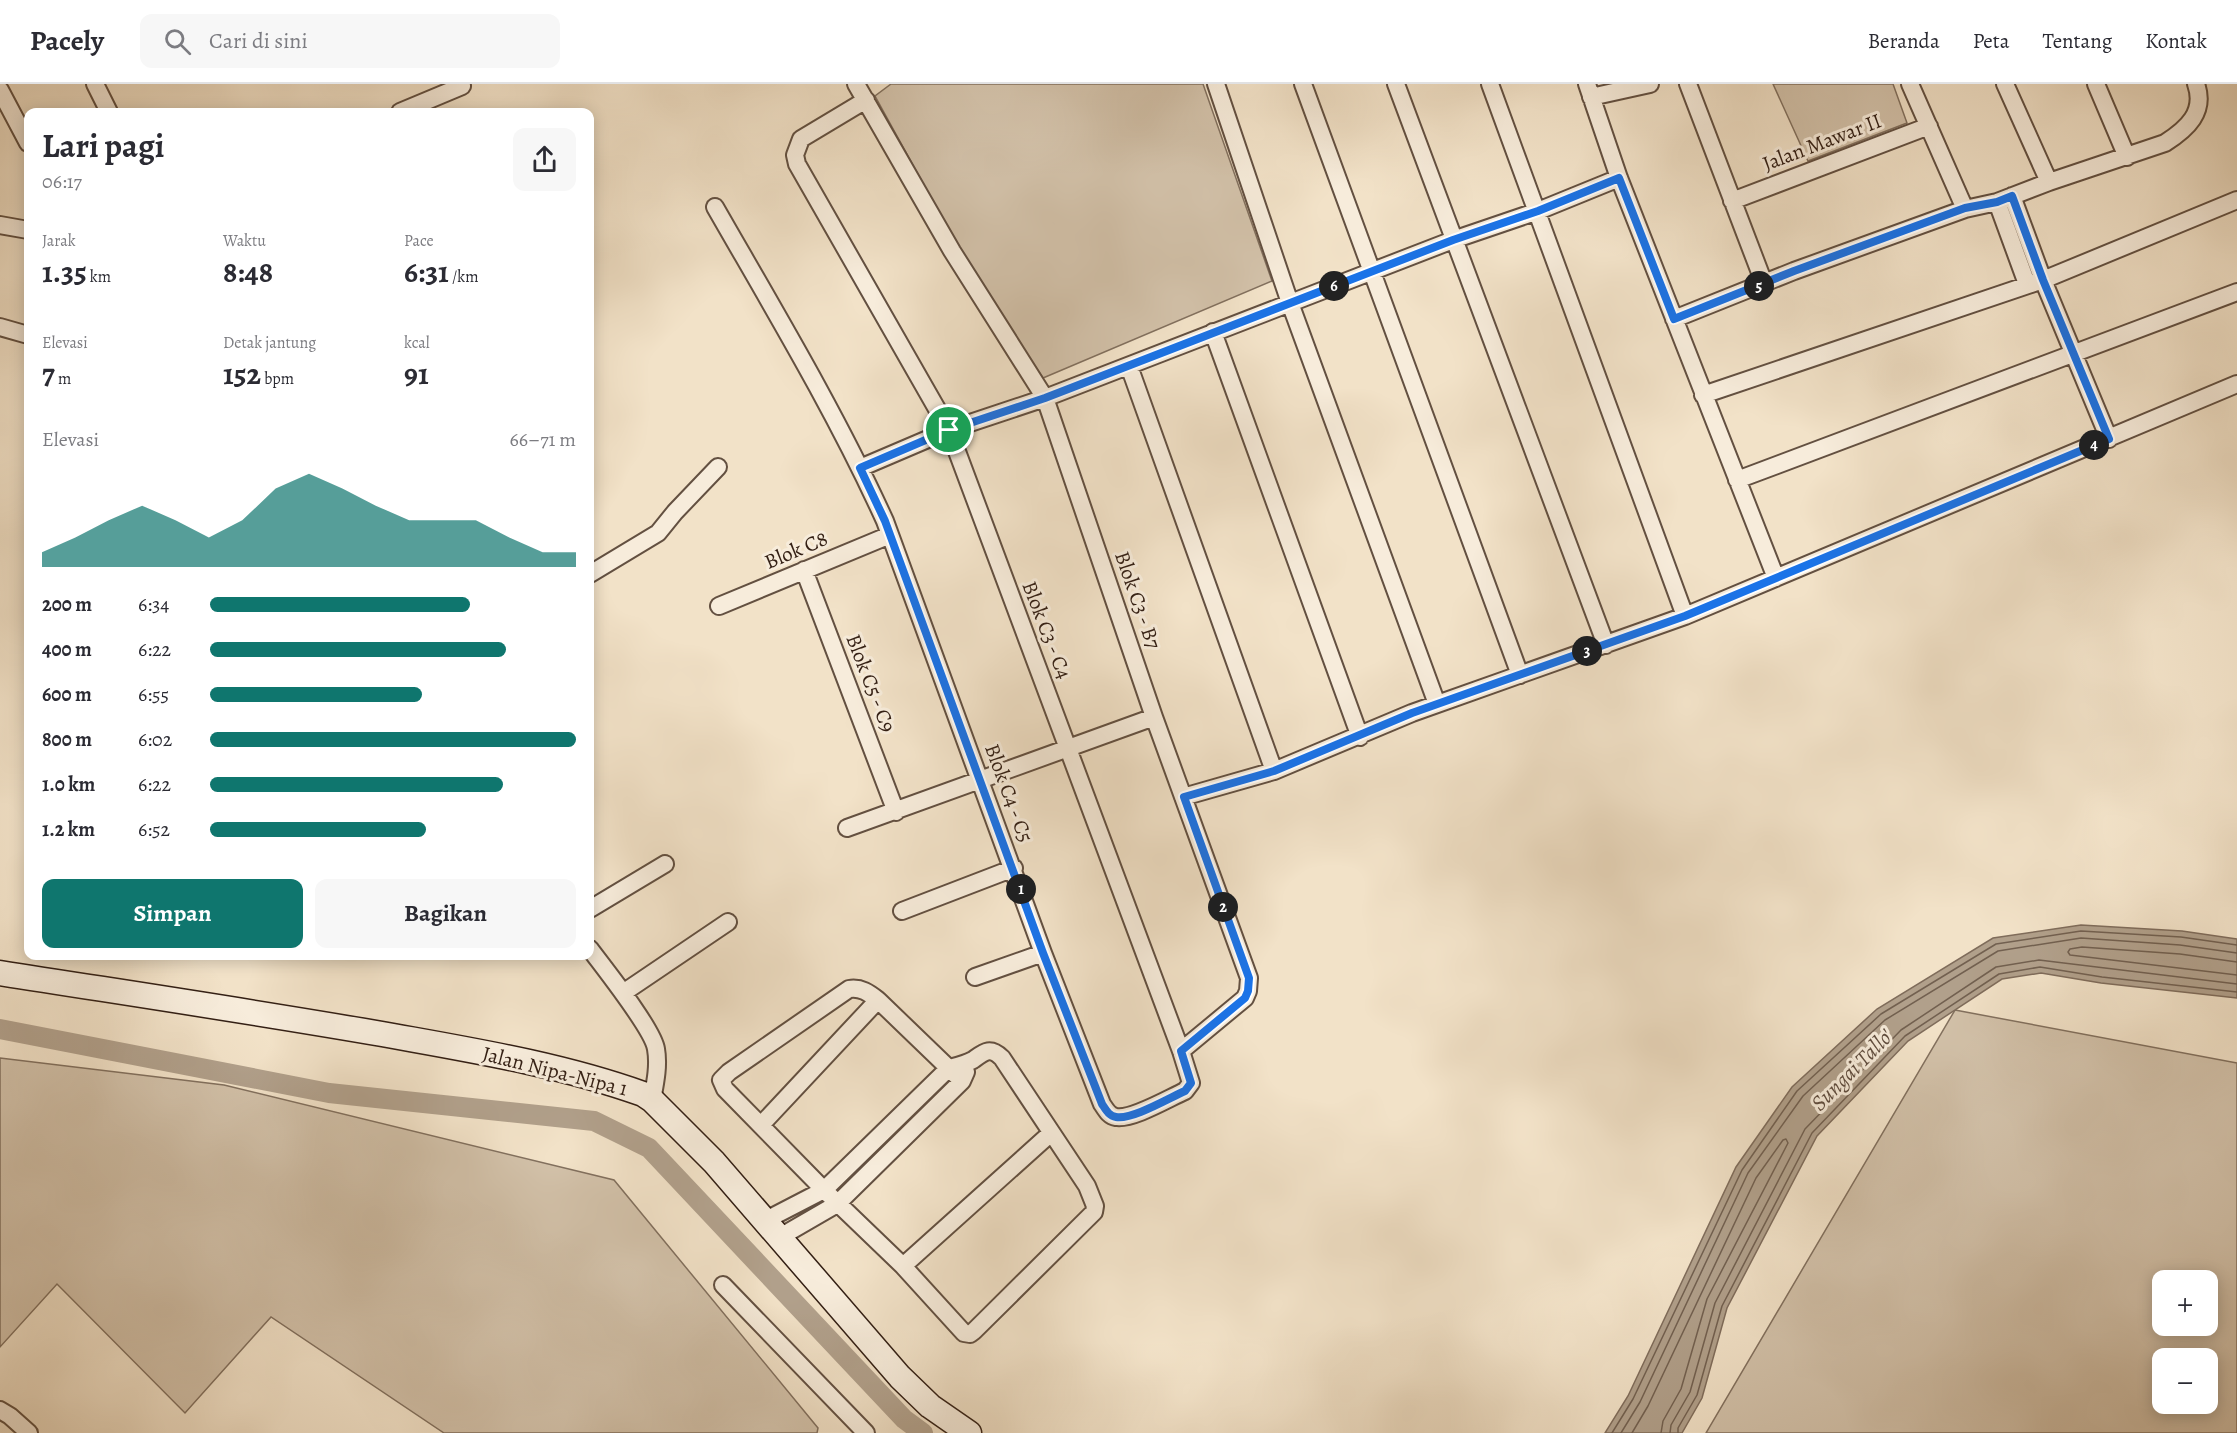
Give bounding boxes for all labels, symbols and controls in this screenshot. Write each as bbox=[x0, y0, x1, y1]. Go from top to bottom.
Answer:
search box bbox=[140, 14, 560, 68]
text: Pacely bbox=[30, 22, 104, 60]
icon: search bbox=[161, 25, 194, 58]
text: Cari di sini bbox=[209, 26, 308, 56]
text: Beranda bbox=[1868, 27, 1940, 55]
text: Peta bbox=[1973, 27, 2009, 55]
text: Tentang bbox=[2042, 27, 2112, 55]
text: Kontak bbox=[2145, 27, 2207, 55]
street label: Jalan Mawar II bbox=[1759, 106, 1885, 178]
text: Lari pagi bbox=[42, 123, 165, 168]
button: share bbox=[513, 128, 576, 191]
text: 06:17 bbox=[42, 168, 82, 195]
text: Jarak bbox=[42, 230, 76, 252]
text: Waktu bbox=[223, 230, 266, 252]
text: Pace bbox=[404, 230, 434, 252]
text: 1.35 bbox=[42, 252, 87, 292]
text: 8:48 bbox=[223, 252, 273, 292]
text: 6:31 bbox=[404, 252, 449, 292]
text: km bbox=[87, 266, 111, 288]
text: /km bbox=[449, 266, 479, 288]
pin: 6 bbox=[1319, 271, 1349, 301]
pin: 5 bbox=[1744, 271, 1774, 301]
text: 6 bbox=[1330, 275, 1338, 297]
text: 5 bbox=[1756, 275, 1762, 297]
text: Elevasi bbox=[42, 332, 88, 354]
text: Detak jantung bbox=[223, 332, 316, 354]
text: kcal bbox=[404, 332, 430, 354]
text: 7 bbox=[42, 354, 55, 394]
text: 152 bbox=[223, 354, 261, 394]
text: 91 bbox=[404, 354, 429, 394]
text: m bbox=[55, 368, 71, 390]
text: bpm bbox=[261, 368, 294, 390]
pin bbox=[923, 404, 974, 455]
icon: arrive bbox=[932, 413, 965, 446]
text: Elevasi bbox=[42, 426, 99, 453]
text: 66–71 m bbox=[510, 426, 576, 453]
pin: 4 bbox=[2079, 430, 2109, 460]
text: 4 bbox=[2090, 434, 2098, 456]
street label: Blok C8 bbox=[760, 524, 832, 576]
street label: Blok C3 - B7 bbox=[1108, 547, 1168, 653]
street label: Blok C3 - C4 bbox=[1016, 577, 1078, 683]
text: 200 m bbox=[42, 591, 92, 618]
text: 6:34 bbox=[138, 591, 169, 618]
street label: Blok C5 - C9 bbox=[839, 630, 903, 736]
text: 400 m bbox=[42, 636, 92, 663]
text: 6:22 bbox=[138, 636, 171, 663]
pin: 3 bbox=[1572, 636, 1602, 666]
text: 3 bbox=[1584, 640, 1590, 662]
text: 600 m bbox=[42, 681, 92, 708]
text: 6:55 bbox=[138, 681, 169, 708]
text: 800 m bbox=[42, 726, 92, 753]
text: 6:02 bbox=[138, 726, 172, 753]
street label: Blok C4 - C5 bbox=[978, 740, 1040, 846]
text: 1.0 km bbox=[42, 771, 95, 798]
text: 6:22 bbox=[138, 771, 171, 798]
text: 1.2 km bbox=[42, 816, 95, 843]
text: 6:52 bbox=[138, 816, 170, 843]
pin: 1 bbox=[1006, 874, 1036, 904]
text: 1 bbox=[1018, 878, 1024, 900]
button: Simpan bbox=[42, 879, 303, 948]
button: Bagikan bbox=[315, 879, 576, 948]
pin: 2 bbox=[1208, 892, 1238, 922]
text: 2 bbox=[1219, 896, 1227, 918]
water label: Sungai Tallo' bbox=[1804, 1022, 1900, 1118]
street label: Jalan Nipa-Nipa 1 bbox=[479, 1039, 631, 1103]
map controls bbox=[2152, 1270, 2218, 1414]
button: + bbox=[2152, 1270, 2218, 1336]
button: − bbox=[2152, 1348, 2218, 1414]

